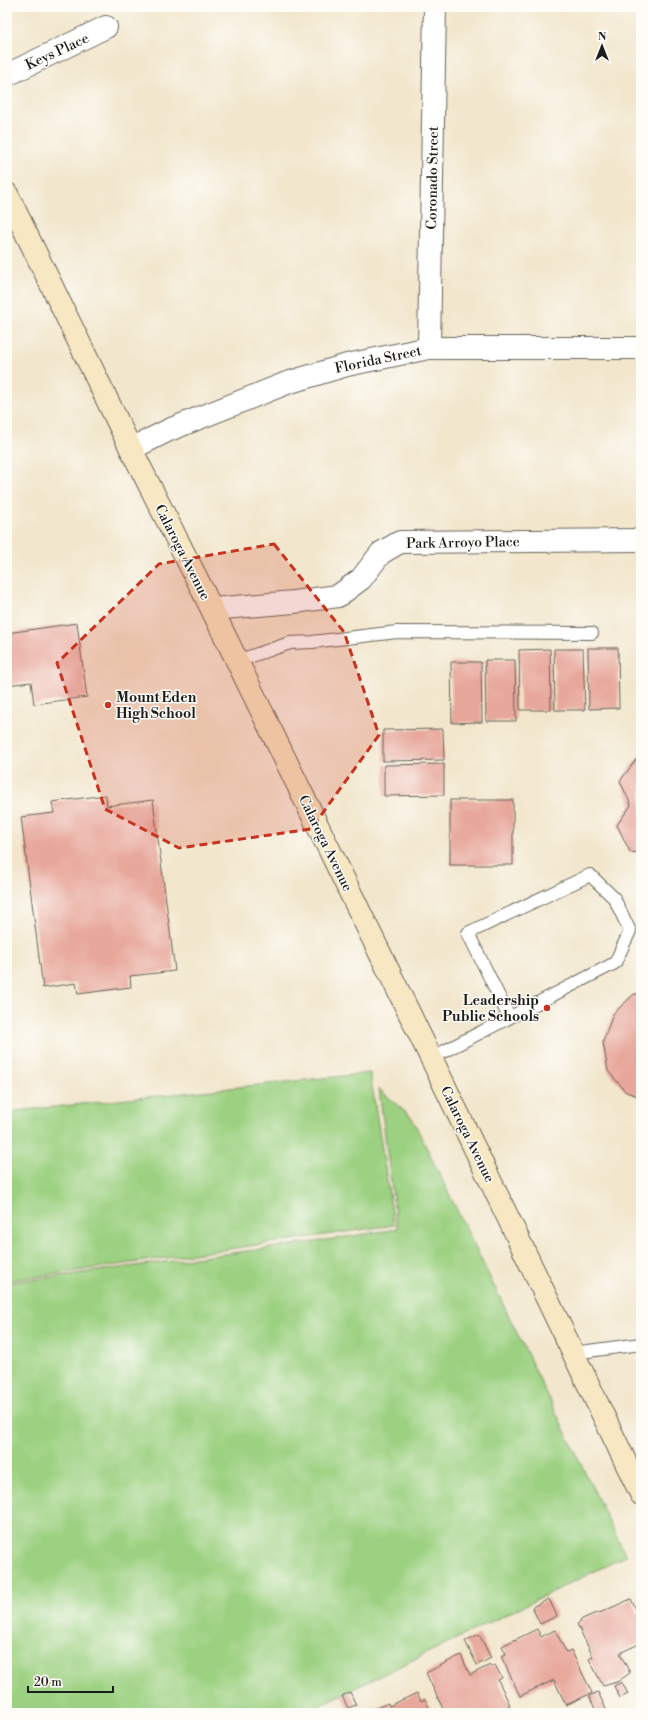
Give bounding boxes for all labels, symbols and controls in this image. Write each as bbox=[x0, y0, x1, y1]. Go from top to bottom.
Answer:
north arrow bbox=[582, 26, 622, 66]
street label: Keys Place bbox=[23, 29, 92, 74]
text: N bbox=[598, 30, 607, 44]
street label: Coronado Street bbox=[423, 126, 443, 230]
street label: Florida Street bbox=[333, 342, 423, 378]
street label: Calaroga Avenue bbox=[150, 502, 214, 603]
street label: Park Arroyo Place bbox=[406, 533, 520, 553]
place label: Mount Eden High School bbox=[116, 689, 197, 723]
marker: Mount Eden High School bbox=[103, 700, 113, 710]
street label: Calaroga Avenue bbox=[294, 792, 356, 895]
place label: Leadership Public Schools bbox=[442, 992, 539, 1026]
marker: Leadership Public Schools bbox=[542, 1003, 552, 1013]
street label: Calaroga Avenue bbox=[436, 1083, 498, 1186]
scale bar bbox=[28, 1668, 113, 1694]
text: 20 m bbox=[34, 1675, 62, 1690]

